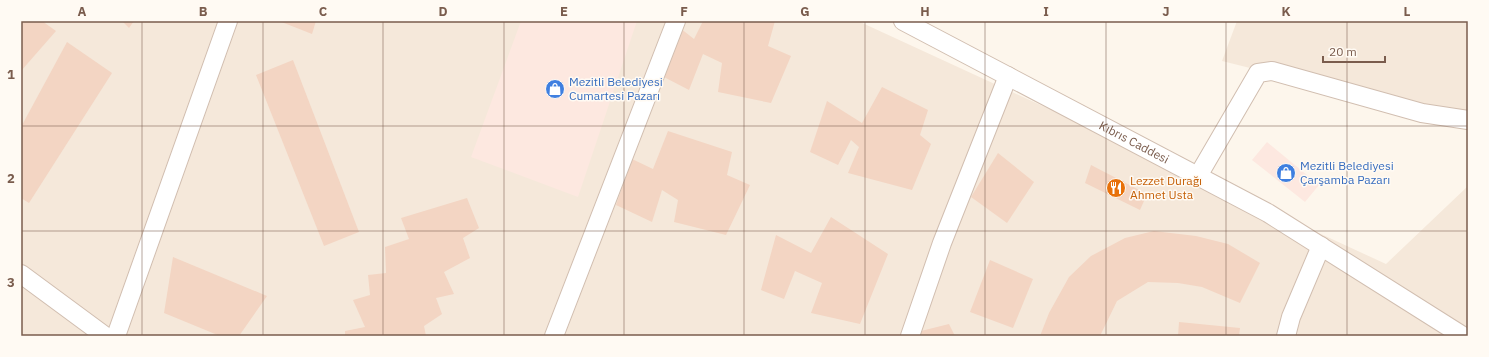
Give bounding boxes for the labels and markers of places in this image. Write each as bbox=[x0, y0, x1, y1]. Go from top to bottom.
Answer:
place label: Mezitli Belediyesi Cumartesi Pazarı bbox=[569, 74, 663, 103]
shop icon: Mezitli Belediyesi Cumartesi Pazarı bbox=[544, 78, 566, 100]
place label: Mezitli Belediyesi Çarşamba Pazarı bbox=[1300, 158, 1394, 187]
shop icon: Mezitli Belediyesi Çarşamba Pazarı bbox=[1275, 162, 1297, 184]
place label: Lezzet Durağı Ahmet Usta bbox=[1130, 173, 1202, 202]
restaurant icon: Lezzet Durağı Ahmet Usta bbox=[1105, 177, 1127, 199]

